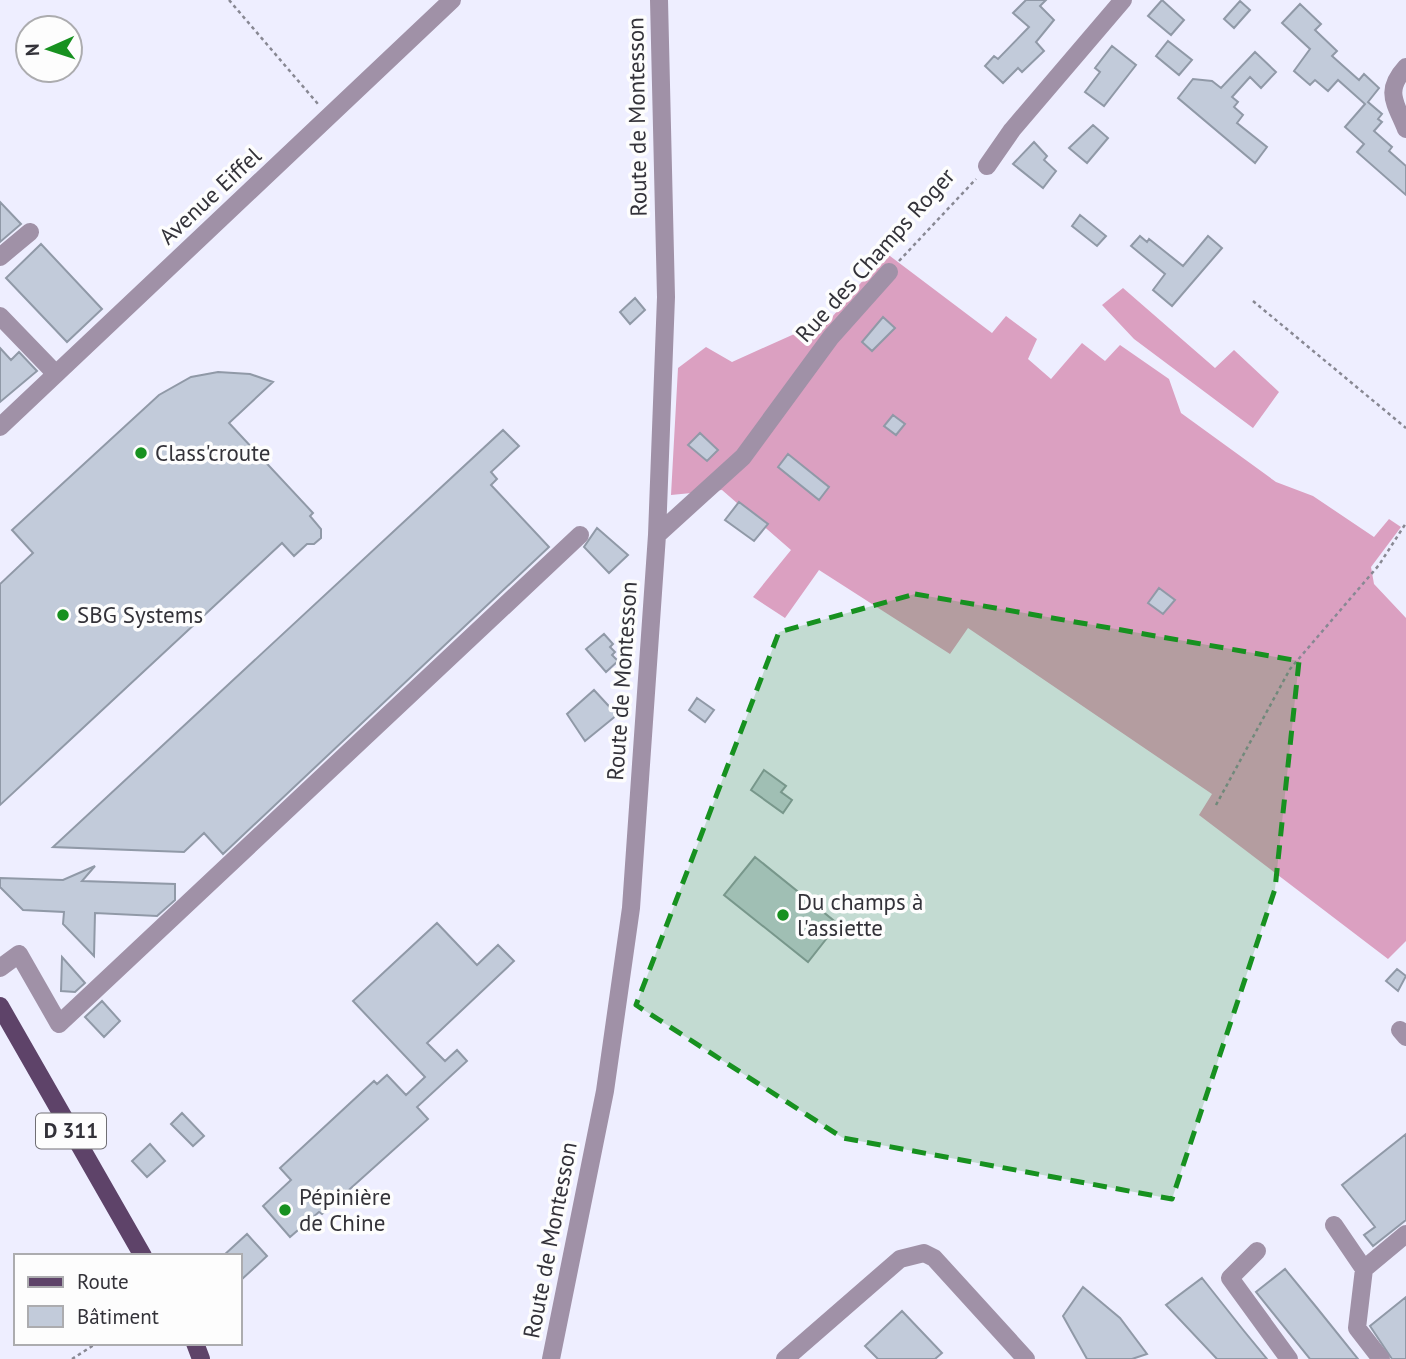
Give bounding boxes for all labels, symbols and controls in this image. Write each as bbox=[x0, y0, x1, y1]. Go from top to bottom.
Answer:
north arrow bbox=[14, 14, 84, 84]
street label: Route de Montesson bbox=[620, 17, 653, 217]
text: N bbox=[20, 43, 44, 57]
street label: Avenue Eiffel bbox=[152, 141, 267, 250]
street label: Rue des Champs Roger bbox=[789, 161, 961, 348]
place label: Class'croute bbox=[155, 438, 270, 467]
marker: Class'croute bbox=[133, 445, 149, 461]
street label: Route de Montesson bbox=[600, 580, 643, 781]
place label: SBG Systems bbox=[77, 600, 203, 629]
marker: SBG Systems bbox=[55, 607, 71, 623]
place label: Du champs à l'assiette bbox=[797, 887, 923, 942]
marker: Du champs à l'assiette bbox=[775, 907, 791, 923]
road number: D 311 bbox=[36, 1114, 106, 1148]
street label: Route de Montesson bbox=[516, 1139, 583, 1341]
place label: Pépinière de Chine bbox=[299, 1182, 391, 1237]
marker: Pépinière de Chine bbox=[277, 1202, 293, 1218]
legend bbox=[14, 1254, 242, 1345]
text: Route bbox=[77, 1268, 129, 1295]
text: Bâtiment bbox=[77, 1303, 159, 1330]

